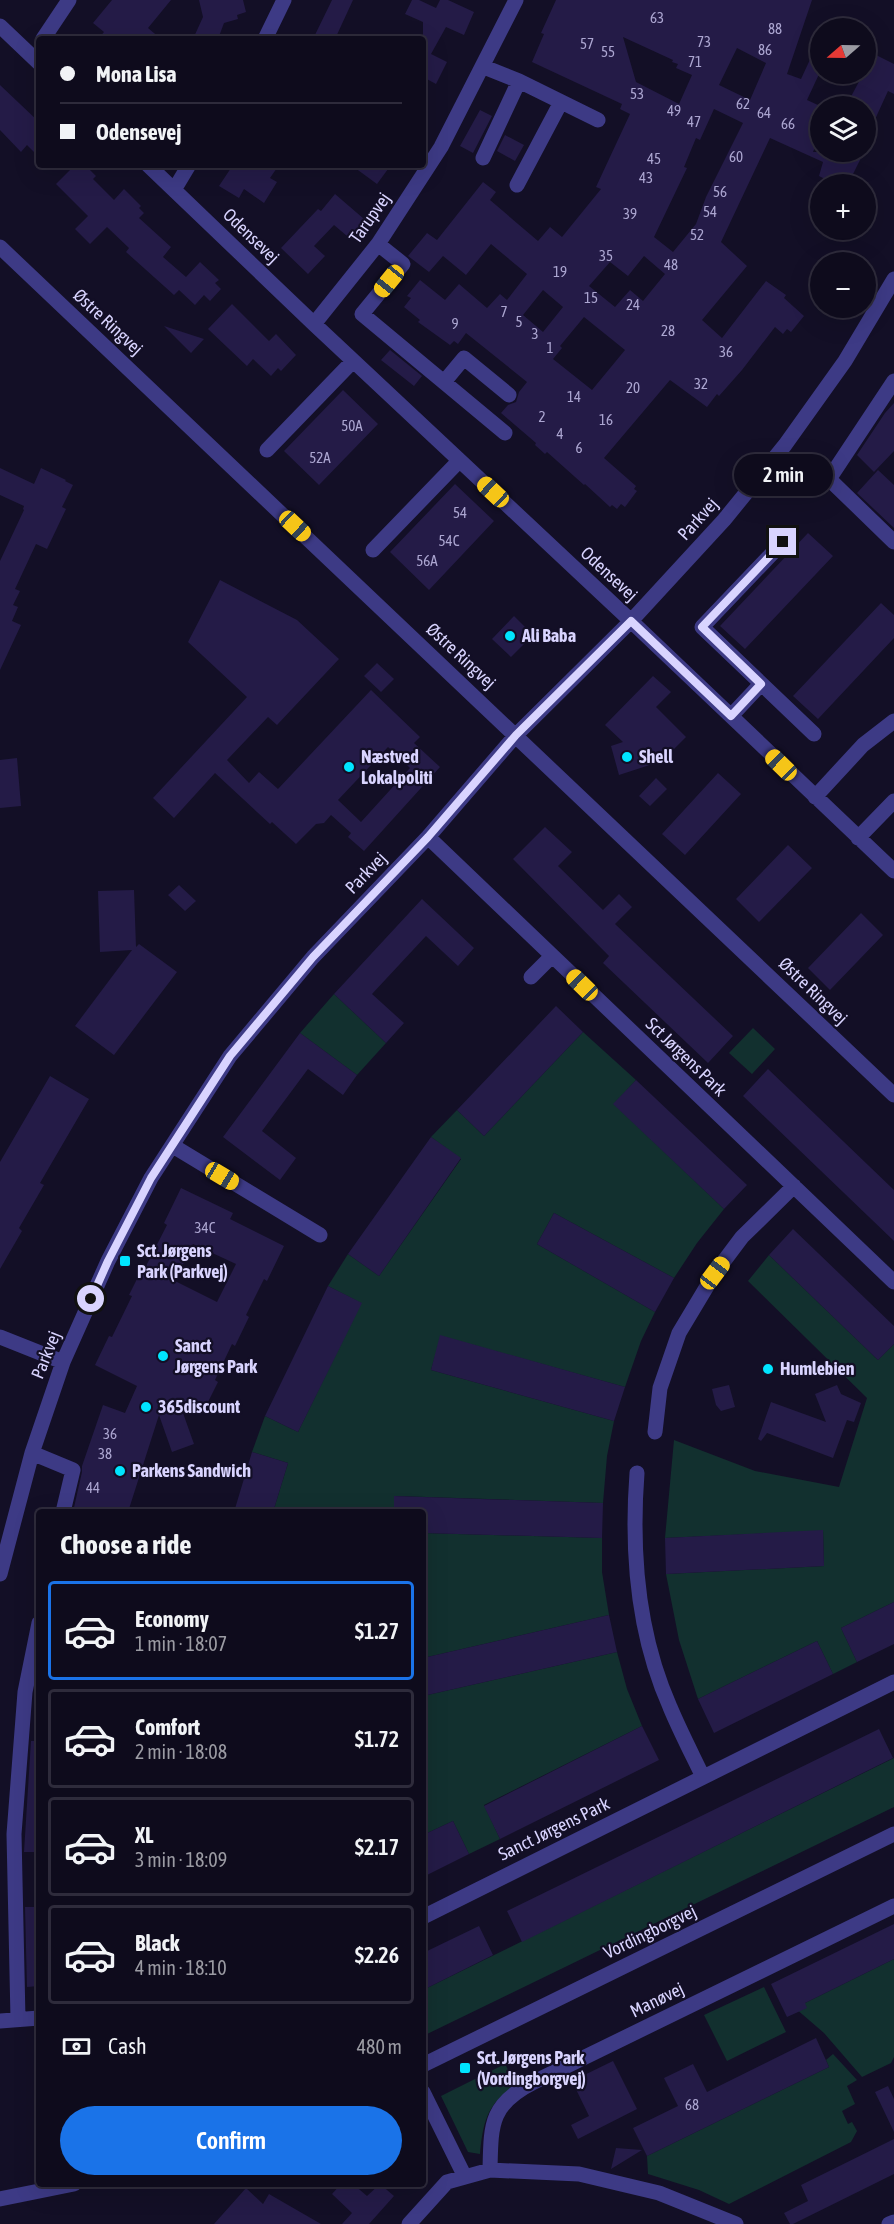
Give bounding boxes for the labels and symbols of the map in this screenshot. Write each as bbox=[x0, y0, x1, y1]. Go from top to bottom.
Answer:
house number: 63 bbox=[650, 9, 664, 26]
north arrow bbox=[810, 18, 876, 84]
house number: 88 bbox=[768, 20, 782, 37]
house number: 73 bbox=[697, 33, 711, 50]
house number: 57 bbox=[580, 35, 594, 52]
house number: 86 bbox=[758, 41, 772, 58]
house number: 55 bbox=[601, 43, 615, 60]
house number: 71 bbox=[688, 53, 702, 70]
house number: 53 bbox=[630, 85, 644, 102]
house number: 62 bbox=[736, 95, 750, 112]
house number: 49 bbox=[667, 102, 681, 119]
house number: 64 bbox=[757, 104, 771, 121]
house number: 47 bbox=[687, 113, 701, 130]
house number: 66 bbox=[781, 115, 795, 132]
house number: 60 bbox=[729, 148, 743, 165]
house number: 45 bbox=[647, 150, 661, 167]
house number: 43 bbox=[639, 169, 653, 186]
house number: 56 bbox=[713, 183, 727, 200]
street label: Tarupvej bbox=[345, 188, 395, 247]
house number: 54 bbox=[703, 203, 717, 220]
street label: Odensevej bbox=[219, 204, 284, 267]
house number: 39 bbox=[623, 205, 637, 222]
house number: 52 bbox=[690, 226, 704, 243]
house number: 35 bbox=[599, 247, 613, 264]
house number: 48 bbox=[664, 256, 678, 273]
car bbox=[371, 261, 407, 301]
house number: 19 bbox=[553, 263, 567, 280]
street label: Østre Ringvej bbox=[69, 284, 147, 359]
house number: 15 bbox=[584, 289, 598, 306]
house number: 24 bbox=[626, 296, 640, 313]
house number: 7 bbox=[500, 303, 508, 320]
house number: 5 bbox=[515, 313, 523, 330]
house number: 9 bbox=[451, 315, 459, 332]
house number: 28 bbox=[661, 322, 675, 339]
house number: 3 bbox=[531, 325, 539, 342]
house number: 1 bbox=[546, 339, 554, 356]
house number: 36 bbox=[719, 343, 733, 360]
house number: 32 bbox=[694, 375, 708, 392]
house number: 20 bbox=[626, 379, 640, 396]
house number: 14 bbox=[567, 388, 581, 405]
house number: 2 bbox=[538, 408, 546, 425]
house number: 16 bbox=[599, 411, 613, 428]
house number: 50A bbox=[341, 417, 363, 434]
house number: 4 bbox=[556, 425, 564, 442]
house number: 6 bbox=[575, 439, 583, 456]
house number: 52A bbox=[309, 449, 331, 466]
callout: 2 min bbox=[734, 455, 832, 497]
car bbox=[474, 473, 512, 511]
street label: Parkvej bbox=[673, 493, 722, 544]
house number: 54 bbox=[453, 504, 467, 521]
car bbox=[276, 507, 314, 545]
route end bbox=[769, 528, 796, 555]
house number: 54C bbox=[439, 532, 460, 549]
street label: Odensevej bbox=[577, 542, 642, 605]
house number: 56A bbox=[416, 552, 438, 569]
street label: Østre Ringvej bbox=[422, 618, 500, 693]
place label: Ali Baba bbox=[521, 625, 576, 646]
marker: Ali Baba bbox=[503, 629, 517, 643]
place label: Næstved Lokalpoliti bbox=[361, 746, 433, 788]
place label: Shell bbox=[639, 746, 673, 767]
car bbox=[762, 746, 800, 784]
marker: Shell bbox=[620, 750, 634, 764]
marker: Næstved Lokalpoliti bbox=[342, 760, 356, 774]
street label: Parkvej bbox=[341, 848, 390, 898]
street label: Østre Ringvej bbox=[775, 953, 852, 1028]
car bbox=[563, 966, 601, 1004]
street label: Sct Jørgens Park bbox=[642, 1013, 731, 1100]
car bbox=[202, 1159, 242, 1193]
house number: 34C bbox=[195, 1219, 216, 1236]
place label: Sct. Jørgens Park (Parkvej) bbox=[137, 1240, 228, 1282]
car bbox=[697, 1253, 733, 1293]
marker: Sct. Jørgens Park (Parkvej) bbox=[118, 1254, 132, 1268]
route start bbox=[77, 1285, 104, 1312]
street label: Parkvej bbox=[27, 1328, 65, 1382]
place label: Sanct Jørgens Park bbox=[174, 1335, 258, 1377]
marker: Sanct Jørgens Park bbox=[156, 1349, 170, 1363]
place label: Humlebien bbox=[780, 1358, 855, 1379]
marker: Humlebien bbox=[761, 1362, 775, 1376]
place label: 365discount bbox=[158, 1396, 241, 1417]
marker: 365discount bbox=[139, 1400, 153, 1414]
house number: 36 bbox=[103, 1425, 117, 1442]
house number: 38 bbox=[98, 1445, 112, 1462]
place label: Parkens Sandwich bbox=[132, 1460, 251, 1481]
marker: Parkens Sandwich bbox=[113, 1464, 127, 1478]
house number: 44 bbox=[86, 1479, 100, 1496]
street label: Sanct Jørgens Park bbox=[495, 1793, 613, 1865]
street label: Vordingborgvej bbox=[600, 1900, 699, 1963]
street label: Manøvej bbox=[627, 1978, 687, 2021]
place label: Sct. Jørgens Park (Vordingborgvej) bbox=[477, 2047, 586, 2089]
marker: Sct. Jørgens Park (Vordingborgvej) bbox=[458, 2061, 472, 2075]
house number: 68 bbox=[685, 2096, 699, 2113]

